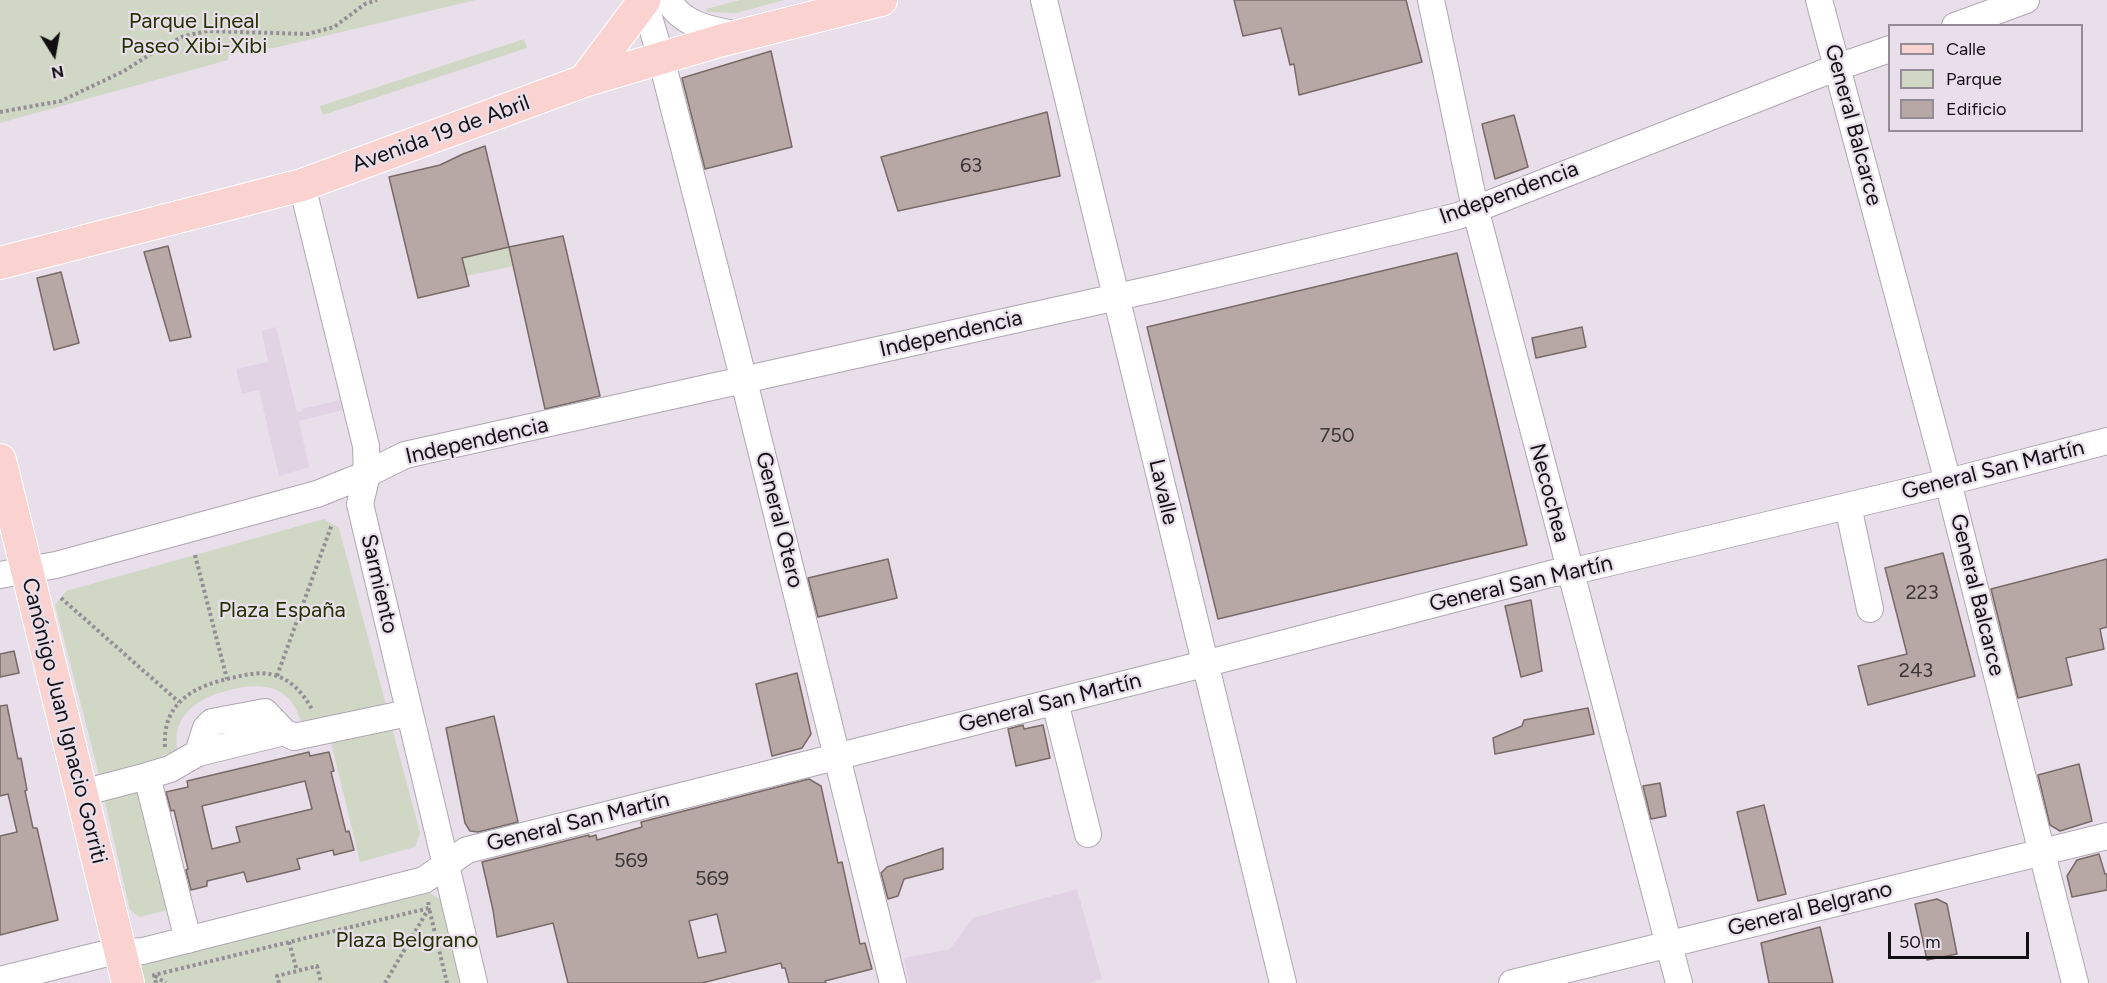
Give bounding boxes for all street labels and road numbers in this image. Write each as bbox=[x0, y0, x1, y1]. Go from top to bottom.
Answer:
street label: General Balcarce bbox=[1819, 41, 1887, 209]
street label: Avenida 19 de Abril bbox=[349, 90, 533, 178]
street label: Independencia bbox=[1436, 156, 1582, 230]
street label: Independencia bbox=[877, 305, 1025, 363]
street label: Independencia bbox=[403, 412, 551, 470]
street label: General San Martín bbox=[1899, 435, 2087, 505]
street label: Necochea bbox=[1523, 441, 1575, 545]
street label: General Otero bbox=[749, 449, 809, 591]
street label: Lavalle bbox=[1143, 457, 1183, 527]
street label: General Balcarce bbox=[1944, 511, 2010, 679]
street label: Sarmiento bbox=[355, 532, 403, 636]
street label: General San Martín bbox=[1427, 550, 1615, 618]
street label: Canónigo Juan Ignacio Gorriti bbox=[16, 575, 112, 867]
street label: General San Martín bbox=[956, 668, 1144, 738]
street label: General San Martín bbox=[484, 787, 672, 857]
street label: General Belgrano bbox=[1725, 876, 1895, 942]

